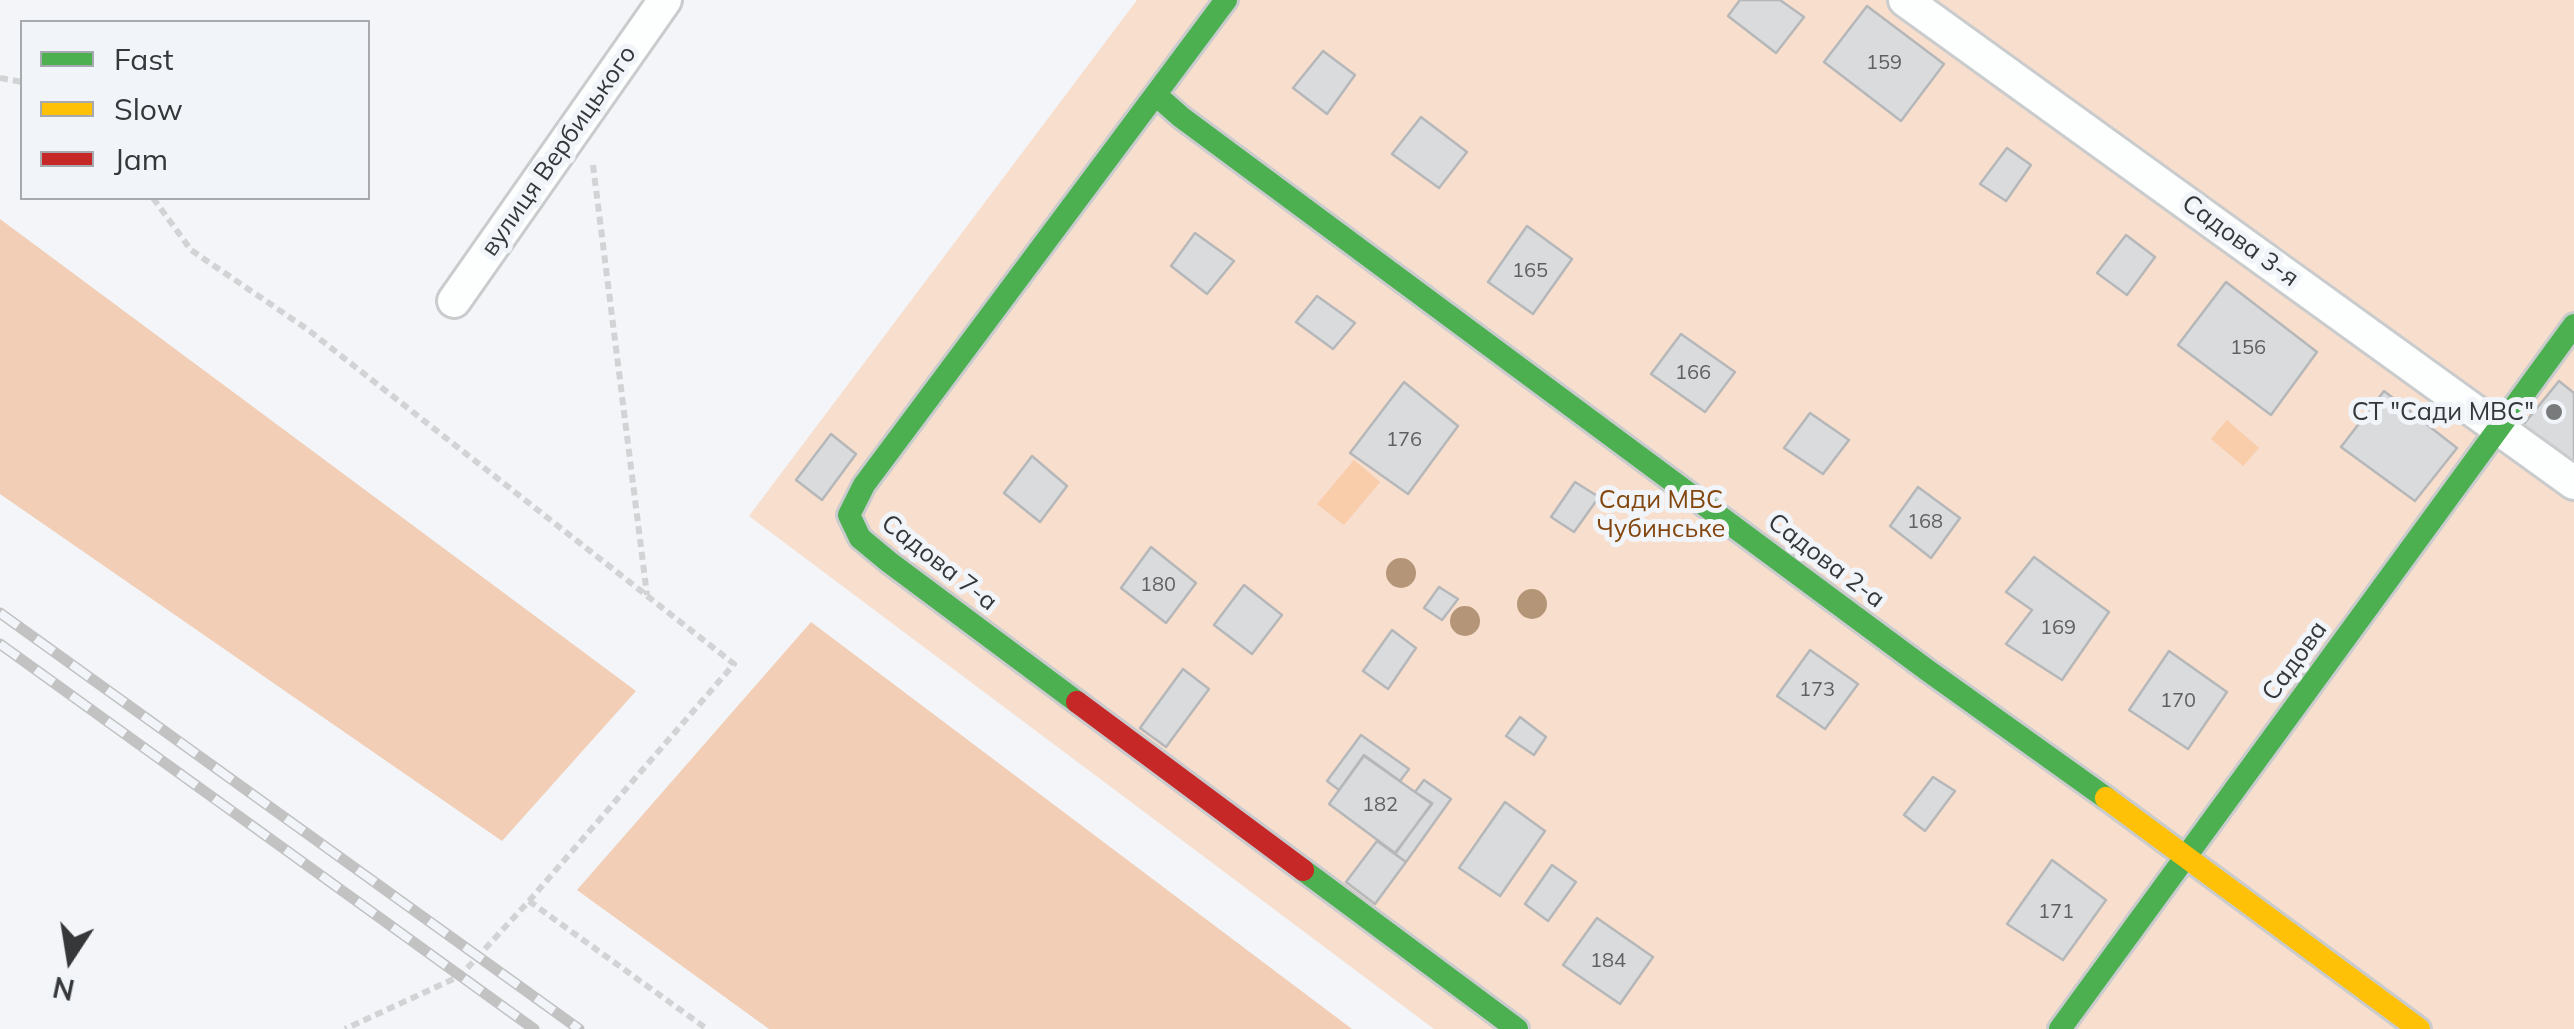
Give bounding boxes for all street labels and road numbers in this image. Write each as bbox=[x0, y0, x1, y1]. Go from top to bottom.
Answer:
street label: вулиця Вербицького bbox=[475, 40, 643, 262]
street label: Садова 3-я bbox=[2176, 189, 2304, 293]
street label: Садова 2-а bbox=[1762, 507, 1890, 615]
street label: Садова 7-а bbox=[875, 509, 1003, 617]
street label: Садова bbox=[2256, 615, 2334, 707]

